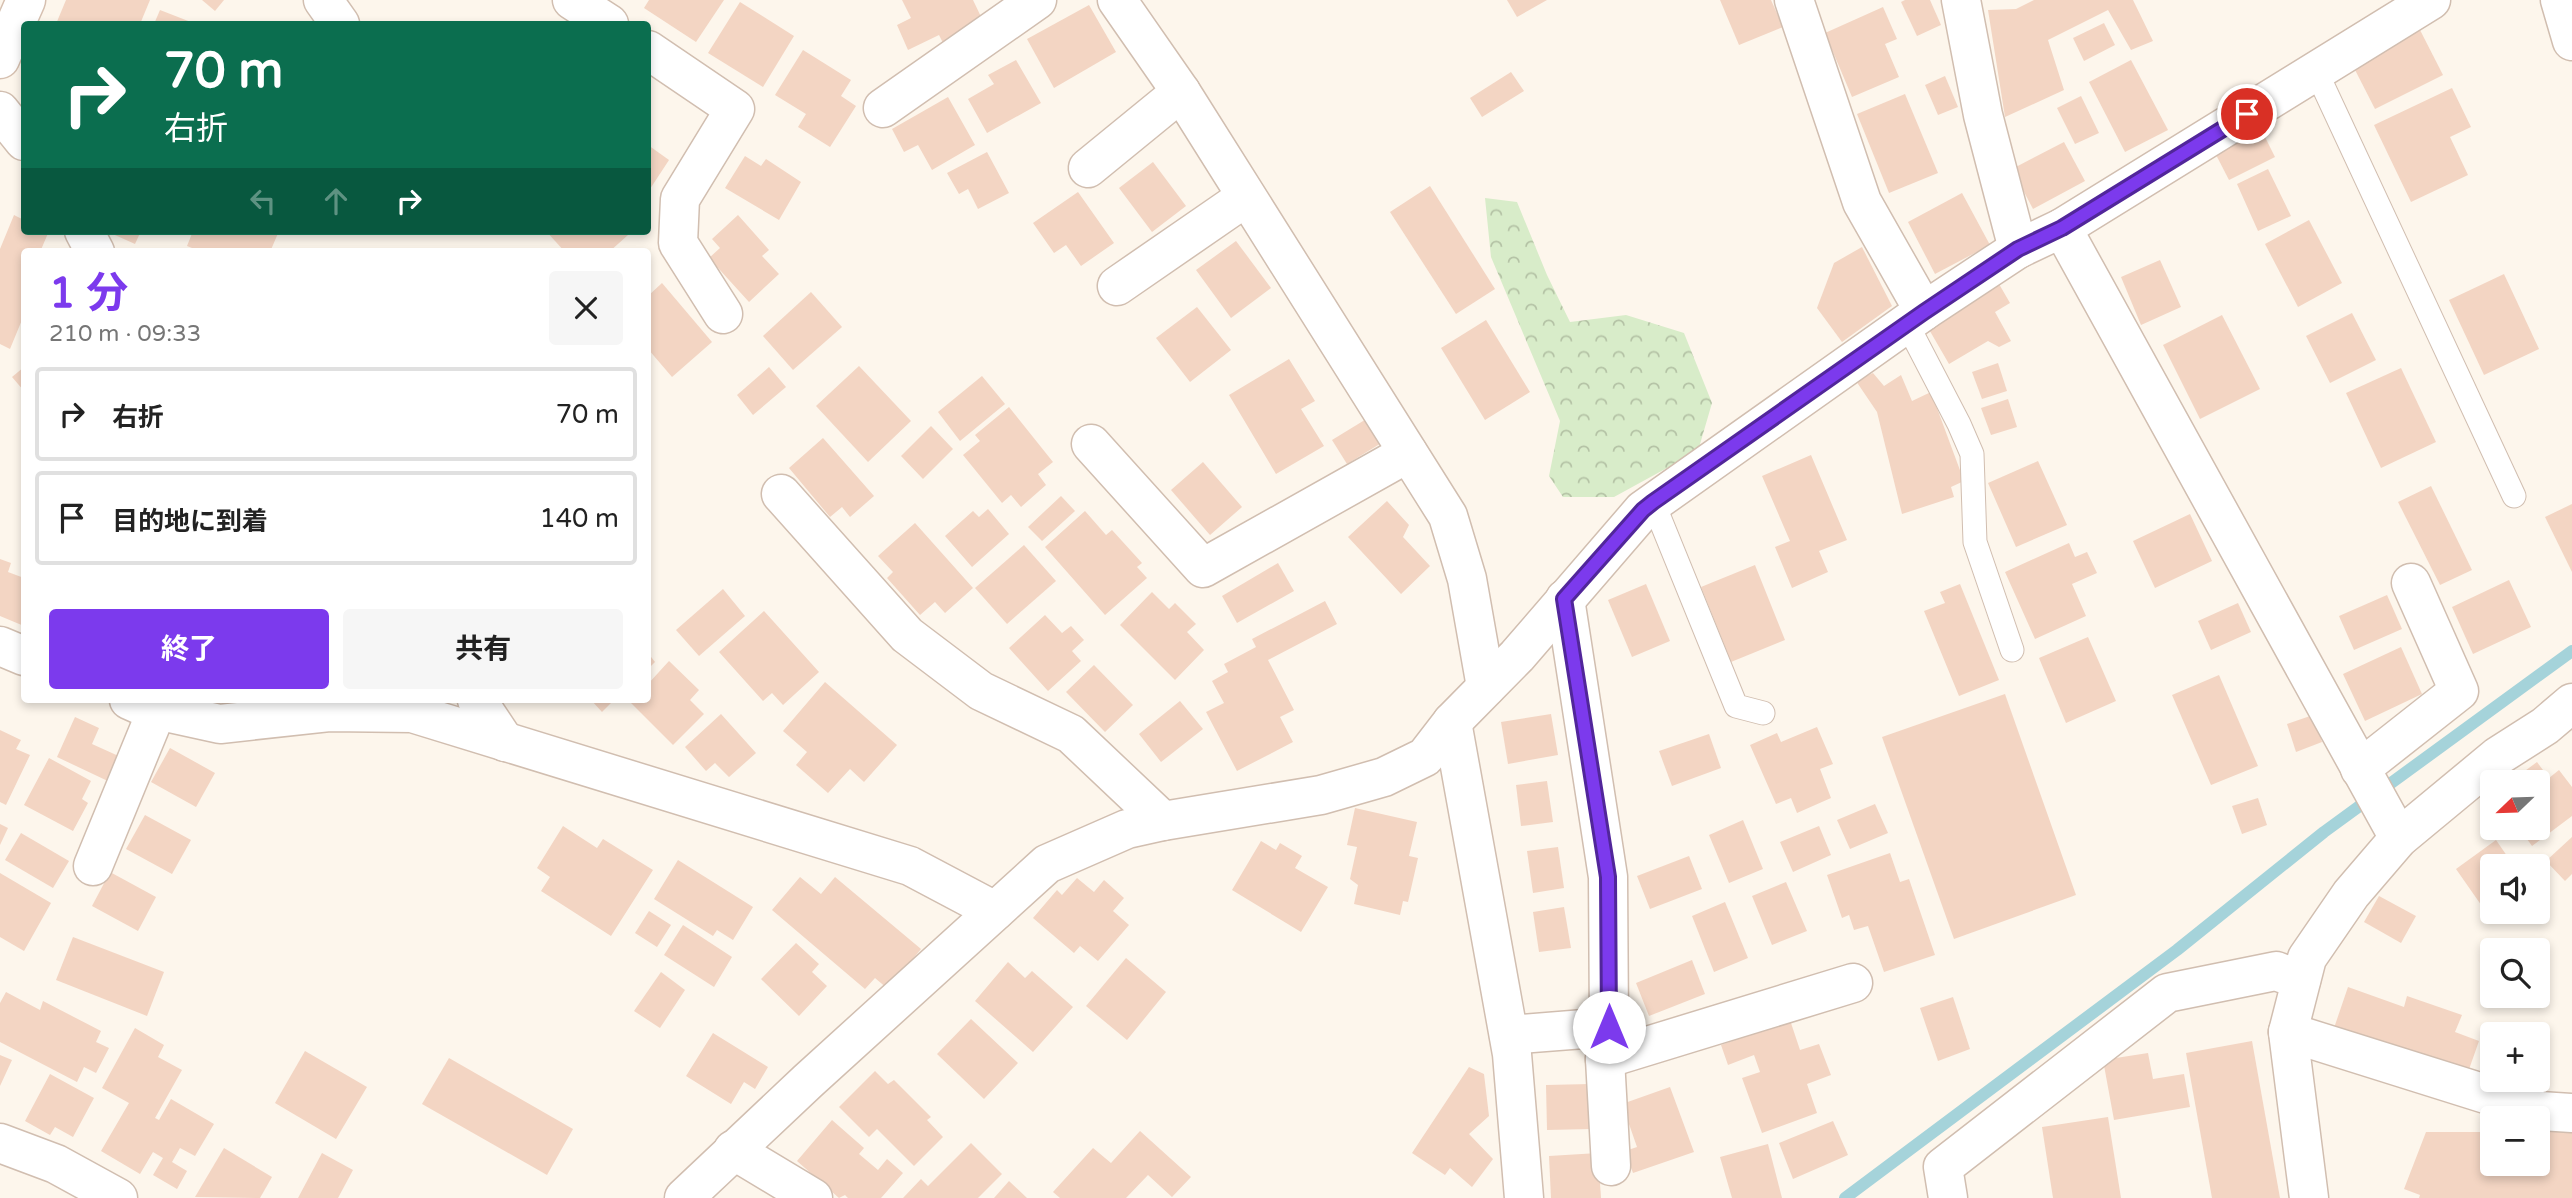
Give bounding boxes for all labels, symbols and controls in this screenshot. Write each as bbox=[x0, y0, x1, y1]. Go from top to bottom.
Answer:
text: 70 m bbox=[164, 42, 283, 101]
icon: right bbox=[49, 49, 140, 140]
pin bbox=[2217, 84, 2277, 144]
icon: arrive bbox=[2228, 95, 2266, 133]
text: 右折 bbox=[164, 110, 228, 148]
icon: left bbox=[244, 182, 282, 220]
icon: ahead bbox=[317, 182, 355, 220]
icon: right bbox=[390, 182, 428, 220]
text: 1 分 bbox=[49, 268, 128, 319]
button: close bbox=[549, 271, 623, 345]
text: 210 m · 09:33 bbox=[49, 320, 201, 348]
icon: right bbox=[53, 395, 91, 433]
text: 70 m bbox=[556, 399, 619, 430]
text: 右折 bbox=[112, 402, 164, 433]
icon: arrive bbox=[53, 499, 91, 537]
text: 140 m bbox=[539, 503, 619, 534]
text: 目的地に到着 bbox=[112, 506, 268, 537]
button: 終了 bbox=[49, 609, 329, 689]
button: 共有 bbox=[343, 609, 623, 689]
north arrow bbox=[2480, 770, 2550, 840]
map controls bbox=[2480, 770, 2550, 1176]
button: sound bbox=[2480, 854, 2550, 924]
button: search bbox=[2480, 938, 2550, 1008]
position arrow bbox=[1572, 990, 1646, 1064]
button: + bbox=[2480, 1022, 2550, 1092]
button: − bbox=[2480, 1106, 2550, 1176]

